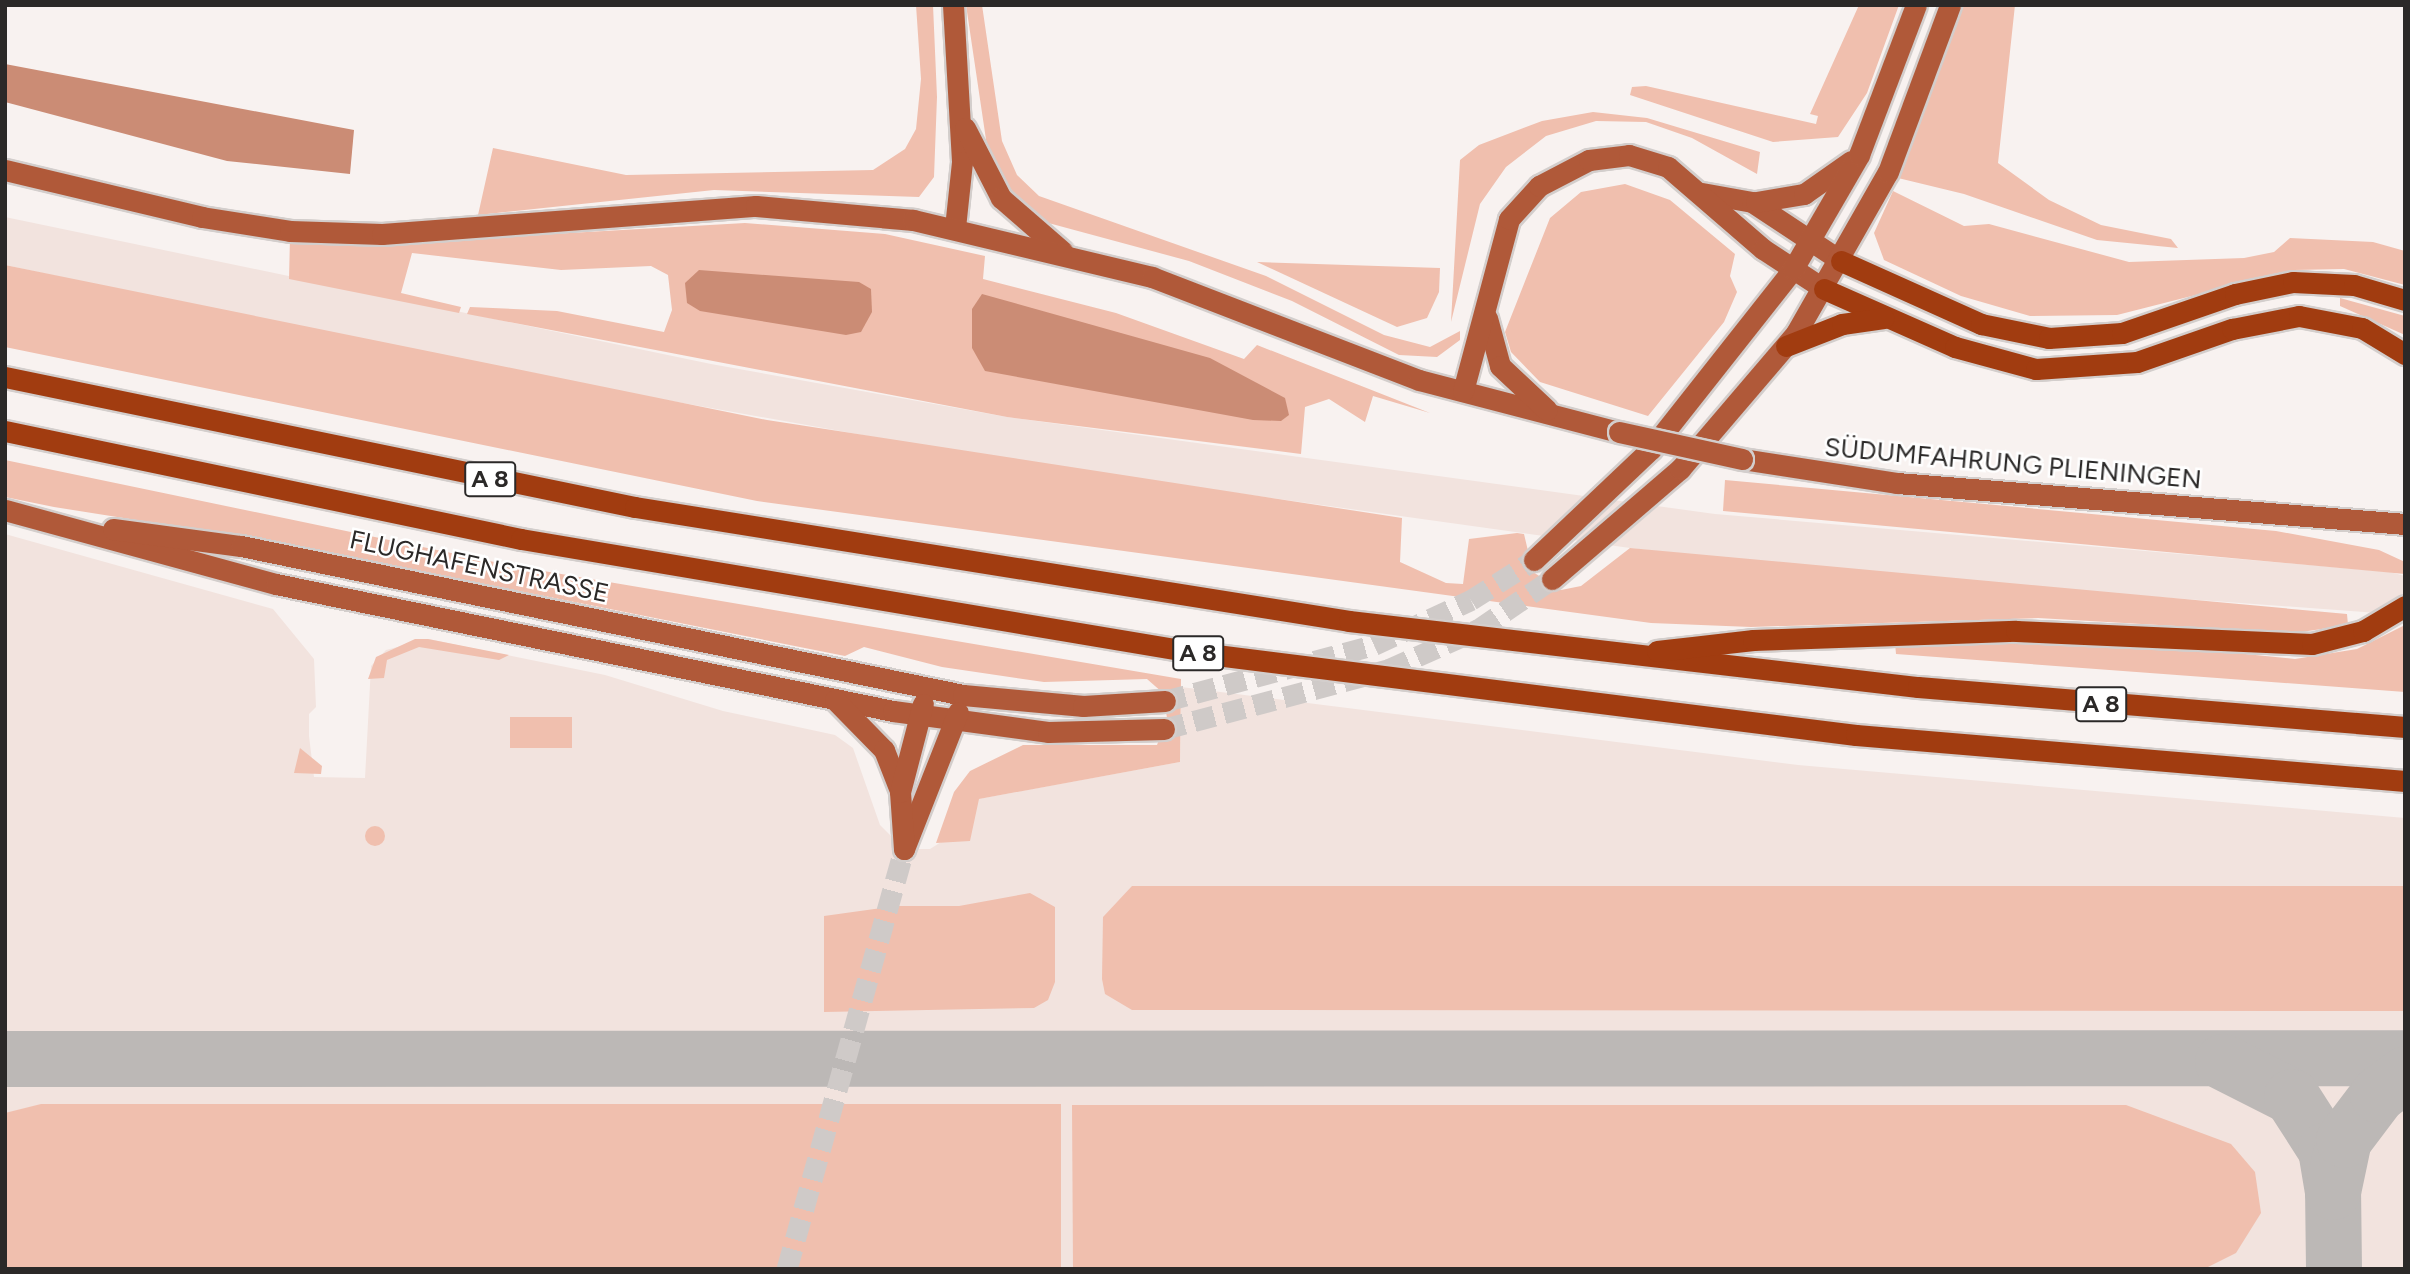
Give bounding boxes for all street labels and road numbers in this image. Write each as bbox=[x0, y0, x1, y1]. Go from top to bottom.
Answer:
street label: SÜDUMFAHRUNG PLIENINGEN bbox=[1823, 432, 2203, 496]
road number: A 8 bbox=[464, 458, 516, 500]
street label: FLUGHAFENSTRASSE bbox=[347, 524, 611, 610]
road number: A 8 bbox=[1172, 632, 1224, 674]
road number: A 8 bbox=[2075, 684, 2127, 724]

